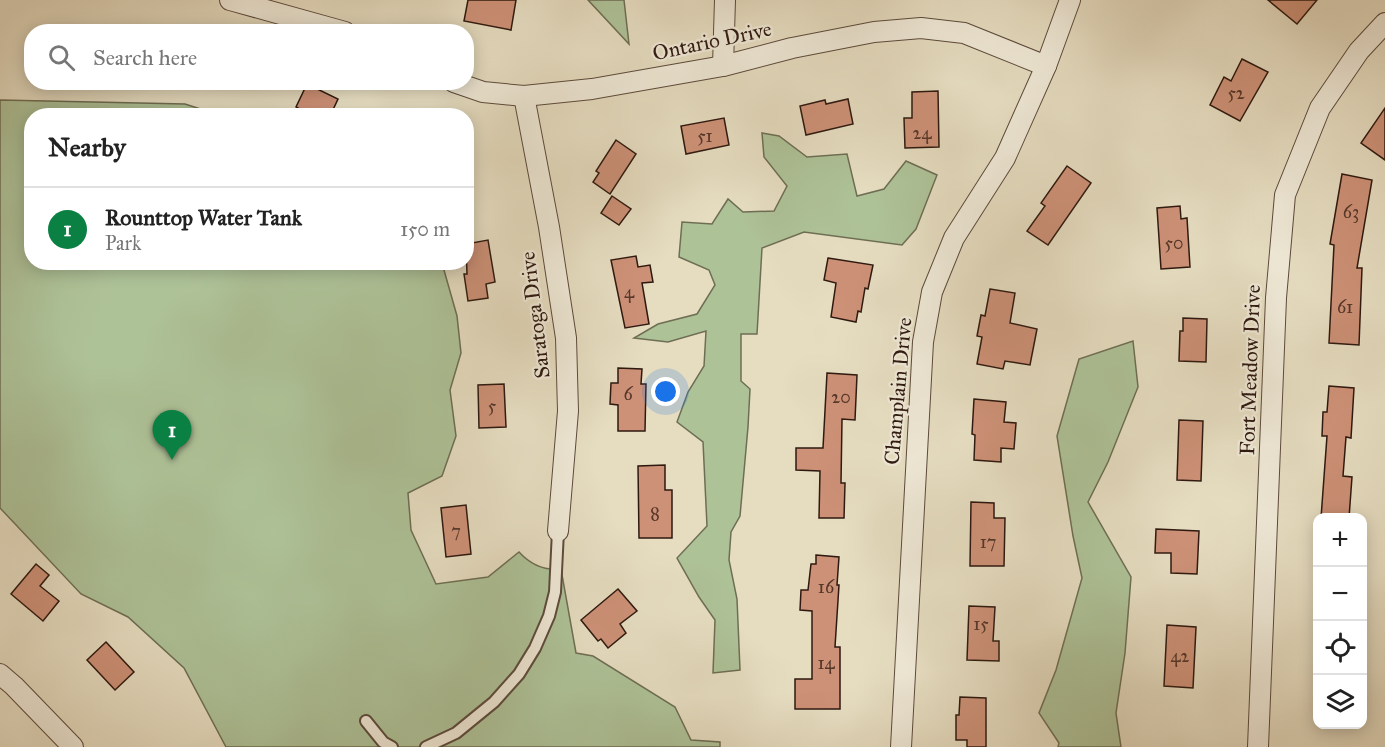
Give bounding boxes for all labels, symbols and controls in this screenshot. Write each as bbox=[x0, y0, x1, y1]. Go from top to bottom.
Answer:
street label: Ontario Drive bbox=[650, 16, 774, 66]
search box bbox=[24, 24, 474, 90]
icon: search bbox=[45, 41, 78, 74]
text: Search here bbox=[93, 44, 197, 71]
house number: 52 bbox=[1227, 82, 1245, 104]
house number: 24 bbox=[913, 122, 932, 144]
house number: 51 bbox=[697, 125, 713, 147]
text: Nearby bbox=[48, 131, 126, 163]
house number: 63 bbox=[1343, 201, 1359, 223]
text: Rounttop Water Tank bbox=[105, 204, 302, 231]
text: 1 bbox=[64, 217, 71, 241]
text: 150 m bbox=[400, 217, 450, 241]
text: Park bbox=[105, 231, 141, 255]
house number: 50 bbox=[1165, 232, 1183, 254]
street label: Saratoga Drive bbox=[514, 250, 556, 380]
house number: 4 bbox=[624, 281, 635, 303]
street label: Fort Meadow Drive bbox=[1234, 284, 1266, 456]
house number: 61 bbox=[1337, 296, 1353, 318]
street label: Champlain Drive bbox=[879, 316, 917, 466]
your location bbox=[651, 377, 680, 406]
house number: 6 bbox=[623, 383, 633, 405]
house number: 20 bbox=[831, 386, 851, 408]
house number: 5 bbox=[488, 395, 497, 417]
pin: 1 bbox=[152, 410, 192, 460]
house number: 8 bbox=[650, 503, 660, 525]
map controls bbox=[1313, 513, 1367, 729]
button: + bbox=[1313, 513, 1367, 567]
house number: 7 bbox=[451, 520, 461, 542]
house number: 17 bbox=[980, 531, 996, 553]
button: − bbox=[1313, 567, 1367, 621]
house number: 16 bbox=[818, 576, 835, 598]
house number: 15 bbox=[973, 613, 989, 635]
button: locate bbox=[1313, 621, 1367, 675]
house number: 42 bbox=[1171, 645, 1190, 667]
house number: 14 bbox=[817, 652, 836, 674]
button: layers bbox=[1313, 675, 1367, 729]

